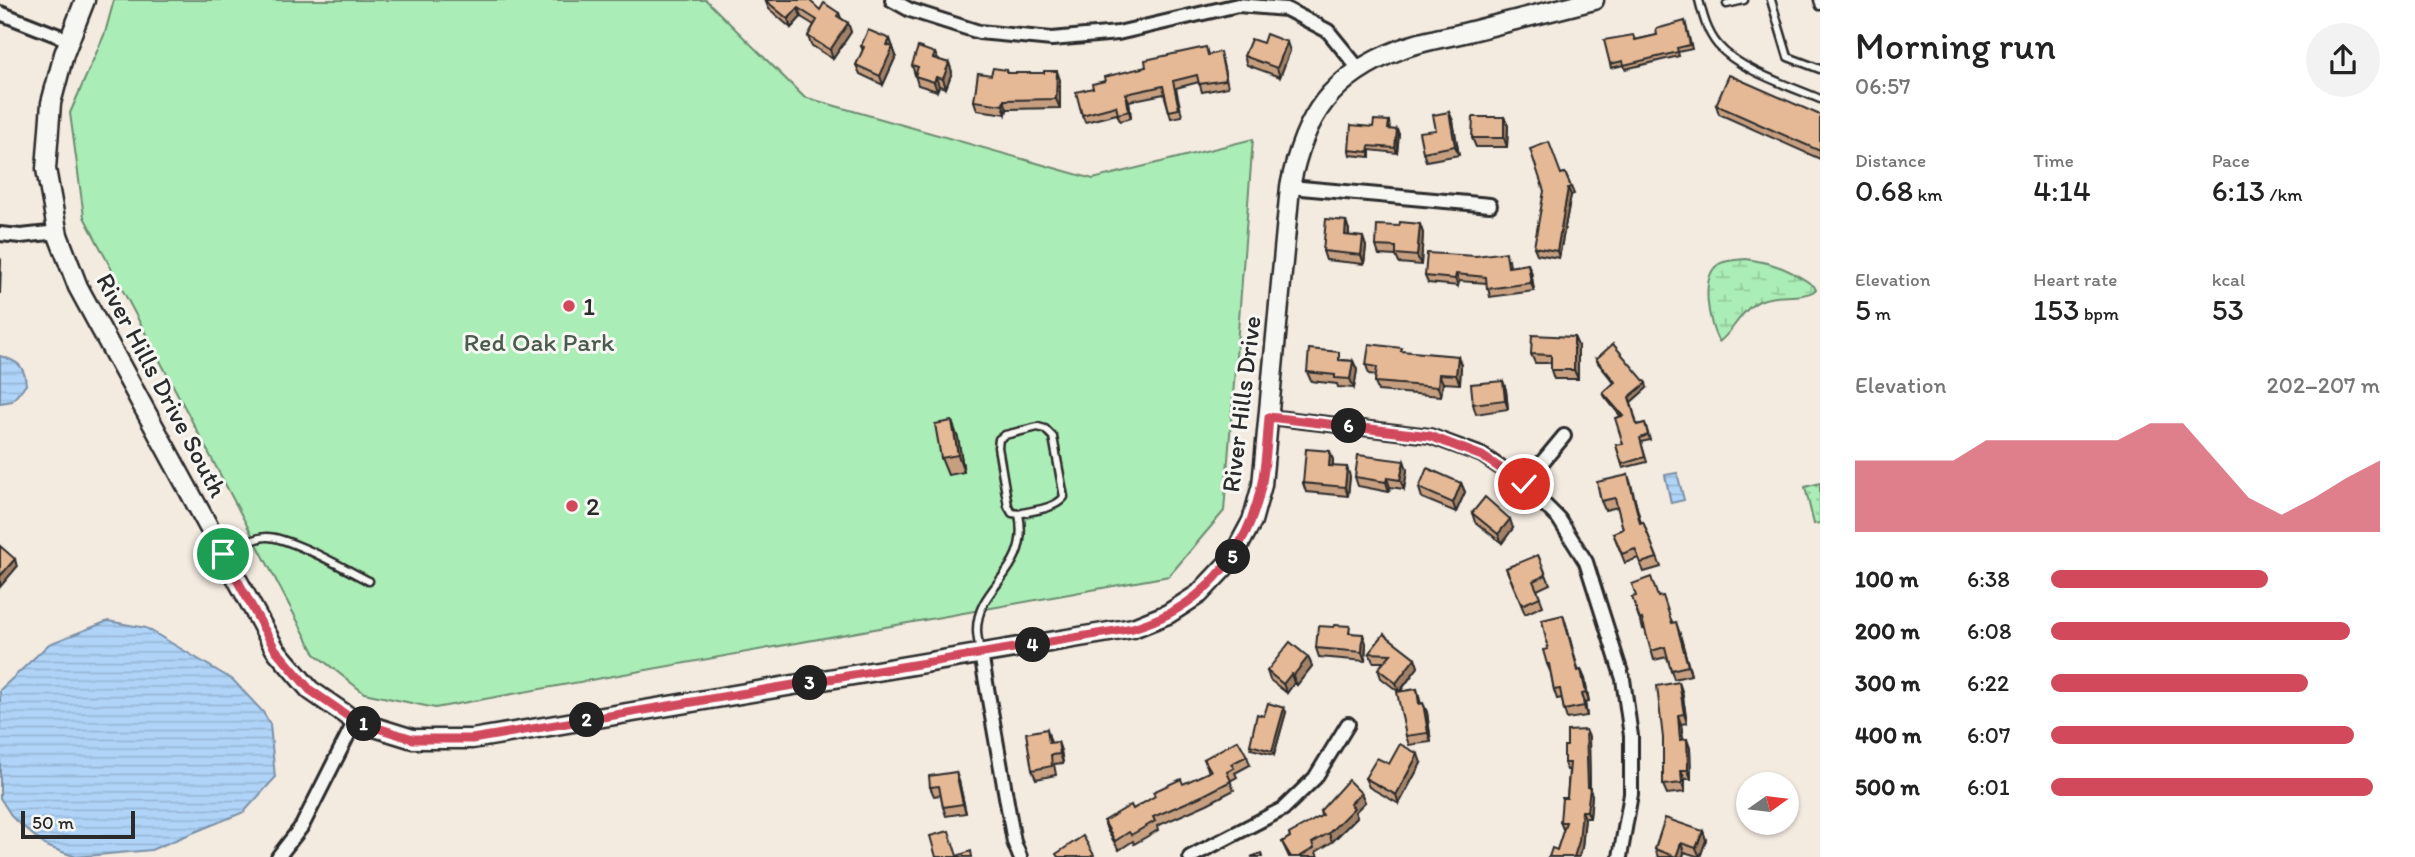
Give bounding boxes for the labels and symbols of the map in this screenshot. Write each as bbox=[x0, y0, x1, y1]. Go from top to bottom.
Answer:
street label: River Hills Drive South bbox=[89, 267, 235, 503]
place label: 1 bbox=[583, 290, 595, 322]
marker: 1 bbox=[561, 298, 577, 314]
street label: River Hills Drive bbox=[1214, 314, 1268, 494]
park label: Red Oak Park bbox=[463, 326, 615, 358]
pin: 6 bbox=[1332, 408, 1366, 444]
pin bbox=[1494, 454, 1554, 514]
place label: 2 bbox=[586, 490, 600, 522]
marker: 2 bbox=[564, 498, 580, 514]
pin bbox=[193, 524, 253, 584]
pin: 5 bbox=[1216, 540, 1250, 574]
pin: 4 bbox=[1016, 628, 1050, 662]
pin: 3 bbox=[792, 666, 828, 700]
pin: 2 bbox=[570, 702, 604, 738]
pin: 1 bbox=[346, 706, 382, 742]
north arrow bbox=[1736, 772, 1799, 835]
scale bar bbox=[21, 808, 135, 840]

